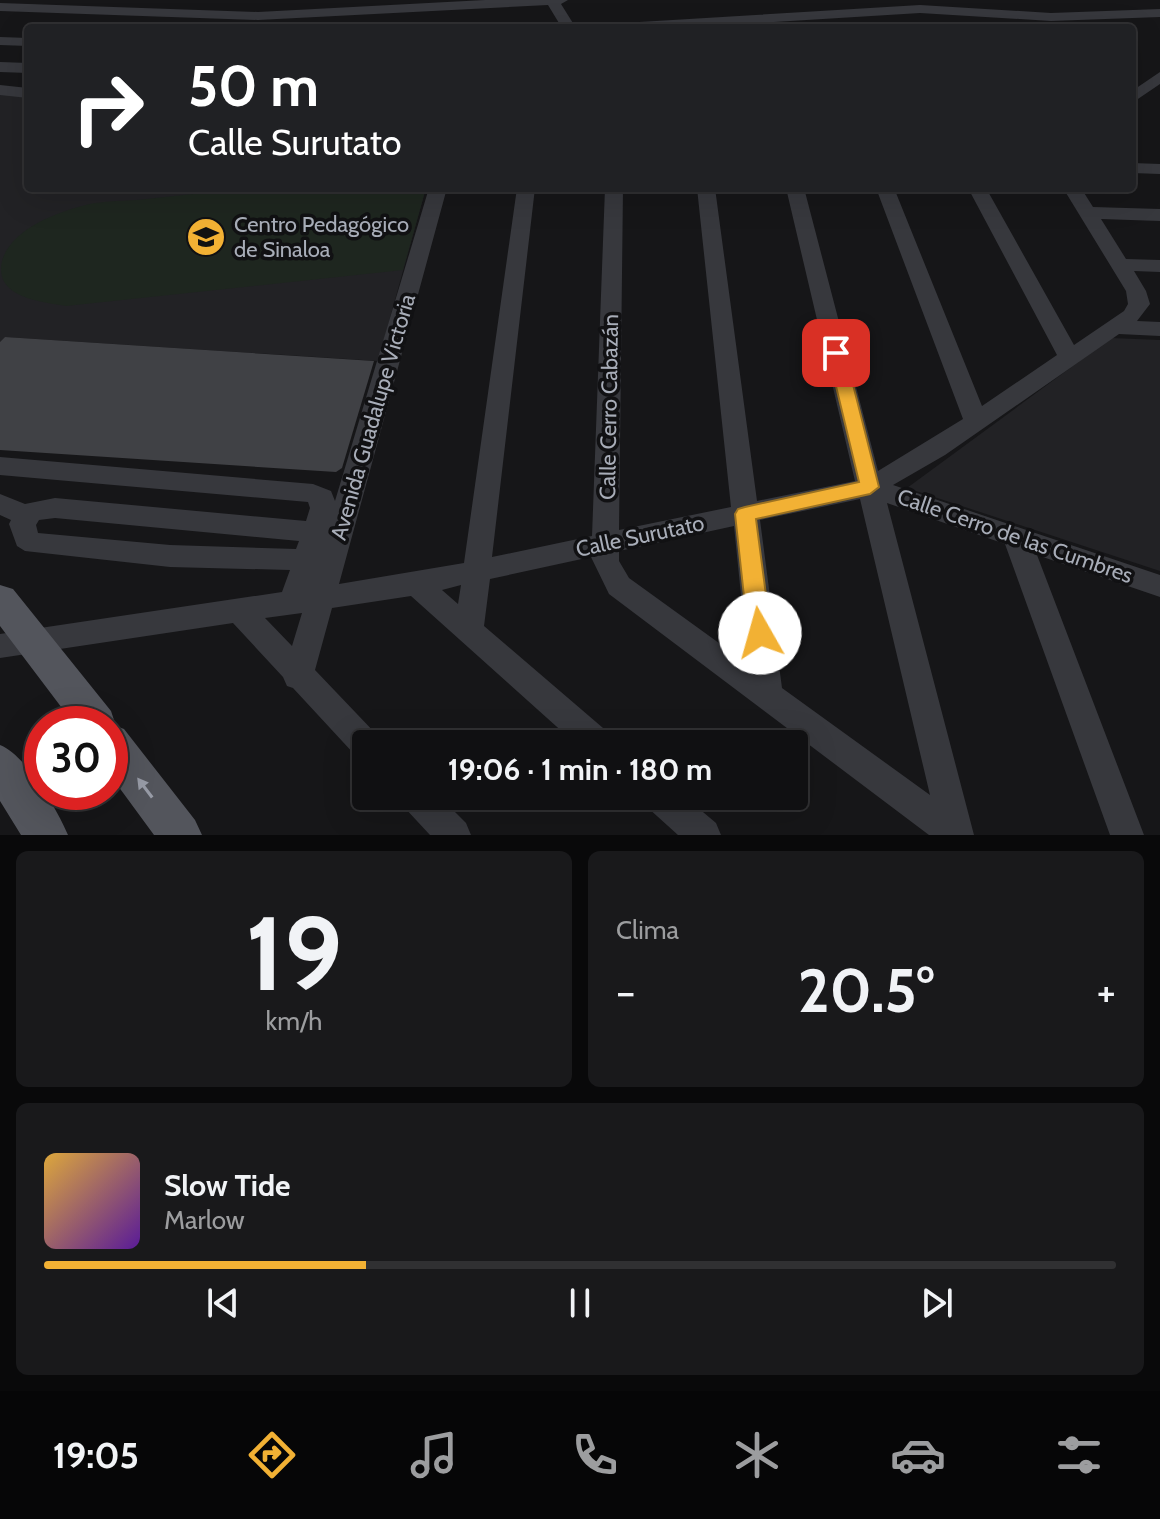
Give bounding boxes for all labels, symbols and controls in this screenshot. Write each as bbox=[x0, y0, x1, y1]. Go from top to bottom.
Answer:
text: 50 m bbox=[188, 52, 319, 120]
icon: right bbox=[56, 56, 160, 160]
text: Calle Surutato bbox=[188, 120, 402, 164]
place label: Centro Pedagógico de Sinaloa bbox=[234, 211, 409, 263]
school or university icon: Centro Pedagógico de Sinaloa bbox=[185, 216, 227, 258]
street label: Avenida Guadalupe Victoria bbox=[325, 290, 421, 543]
street label: Calle Cerro Cabazán bbox=[594, 314, 624, 500]
pin bbox=[802, 319, 870, 387]
icon: arrive bbox=[814, 331, 858, 375]
street label: Calle Cerro de las Cumbres bbox=[894, 483, 1136, 589]
street label: Calle Surutato bbox=[573, 509, 707, 563]
position arrow bbox=[718, 591, 802, 675]
speed limit sign: 30 bbox=[24, 706, 128, 810]
text: 19:06 · 1 min · 180 m bbox=[448, 751, 712, 788]
one-way arrow bbox=[137, 778, 153, 799]
text: 19 bbox=[246, 890, 342, 1016]
text: Clima bbox=[616, 914, 679, 946]
text: 20.5° bbox=[798, 954, 934, 1027]
text: − bbox=[616, 965, 635, 1018]
text: + bbox=[1097, 965, 1116, 1018]
text: km/h bbox=[266, 1005, 322, 1037]
text: Slow Tide bbox=[164, 1167, 291, 1204]
text: Marlow bbox=[164, 1204, 245, 1236]
icon: previous bbox=[201, 1281, 245, 1325]
icon: pause bbox=[558, 1281, 602, 1325]
icon: next bbox=[915, 1281, 959, 1325]
icon: directions bbox=[244, 1427, 300, 1483]
icon: music bbox=[406, 1427, 462, 1483]
icon: phone bbox=[567, 1427, 623, 1483]
icon: climate bbox=[729, 1427, 785, 1483]
icon: car bbox=[890, 1427, 946, 1483]
icon: filters bbox=[1051, 1427, 1107, 1483]
text: 19:05 bbox=[53, 1433, 139, 1477]

